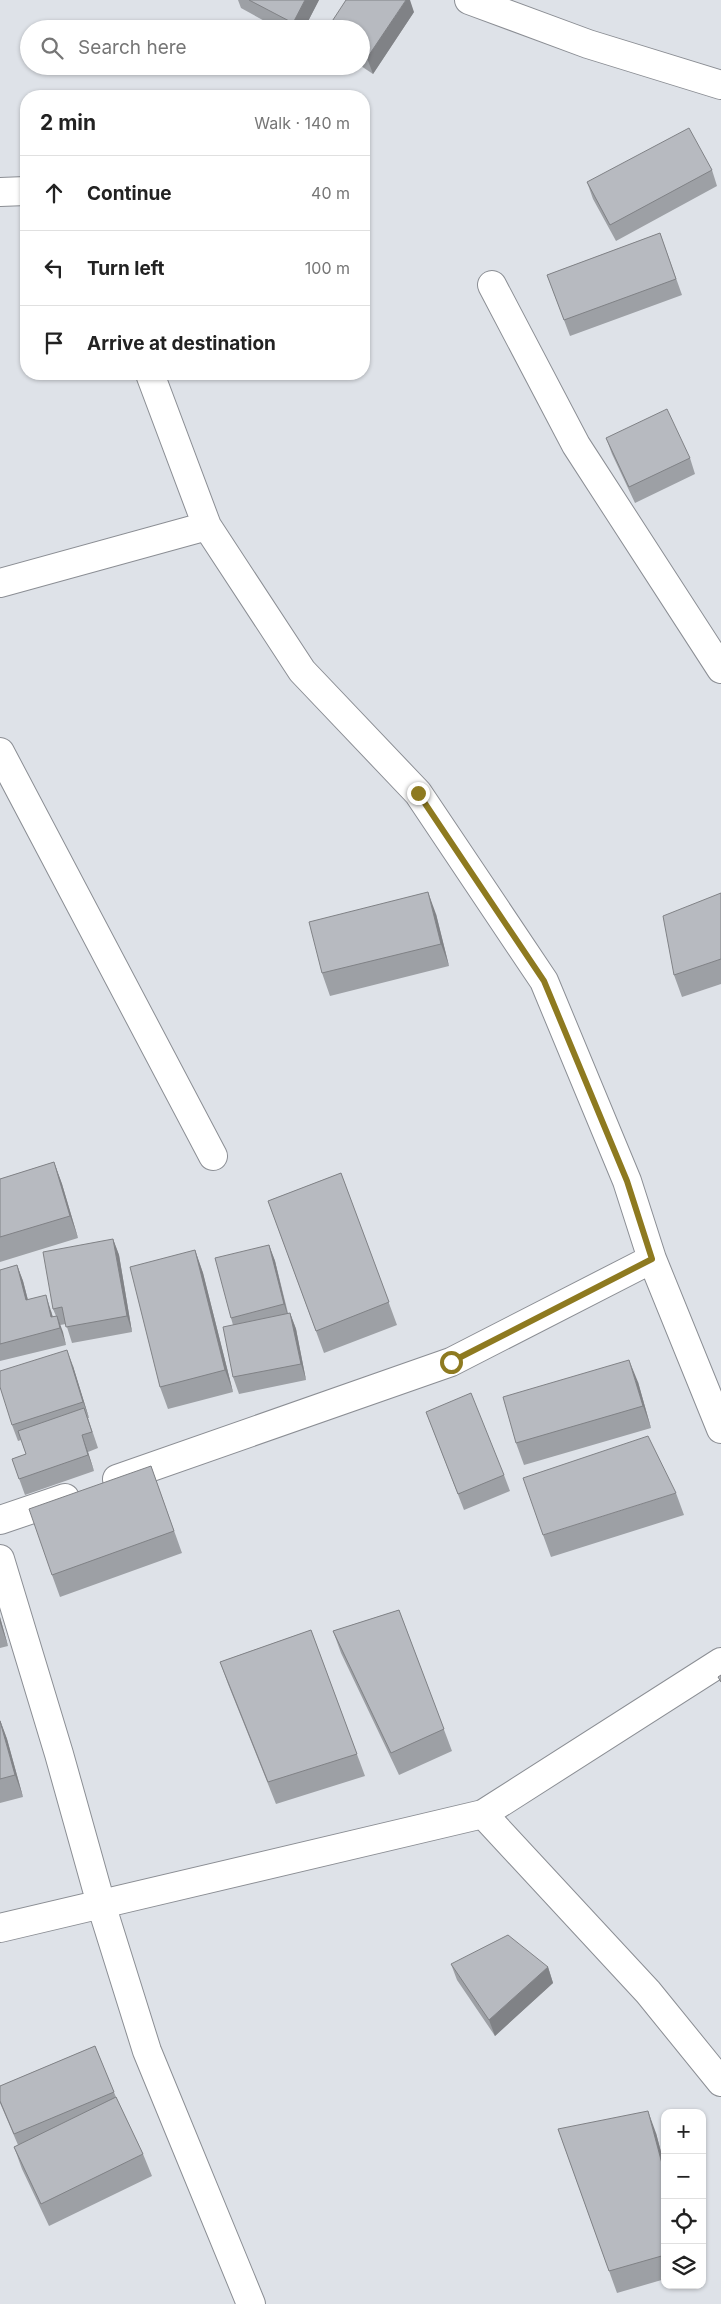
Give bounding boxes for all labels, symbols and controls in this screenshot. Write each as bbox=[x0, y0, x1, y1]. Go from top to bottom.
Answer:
search box bbox=[20, 20, 370, 75]
icon: search bbox=[38, 34, 66, 62]
text: Search here bbox=[78, 36, 187, 59]
text: 2 min bbox=[40, 110, 96, 135]
text: Walk · 140 m bbox=[254, 113, 350, 133]
icon: ahead bbox=[40, 179, 68, 207]
text: Continue bbox=[87, 182, 172, 205]
text: 40 m bbox=[311, 183, 350, 203]
icon: left bbox=[40, 254, 68, 282]
text: Turn left bbox=[87, 257, 165, 280]
text: 100 m bbox=[305, 258, 350, 278]
icon: arrive bbox=[40, 329, 68, 357]
text: Arrive at destination bbox=[87, 332, 276, 355]
route end bbox=[407, 782, 430, 805]
route start bbox=[440, 1351, 463, 1374]
map controls bbox=[661, 2109, 706, 2289]
button: + bbox=[661, 2109, 706, 2154]
button: − bbox=[661, 2154, 706, 2199]
button: locate bbox=[661, 2199, 706, 2244]
button: layers bbox=[661, 2244, 706, 2289]

